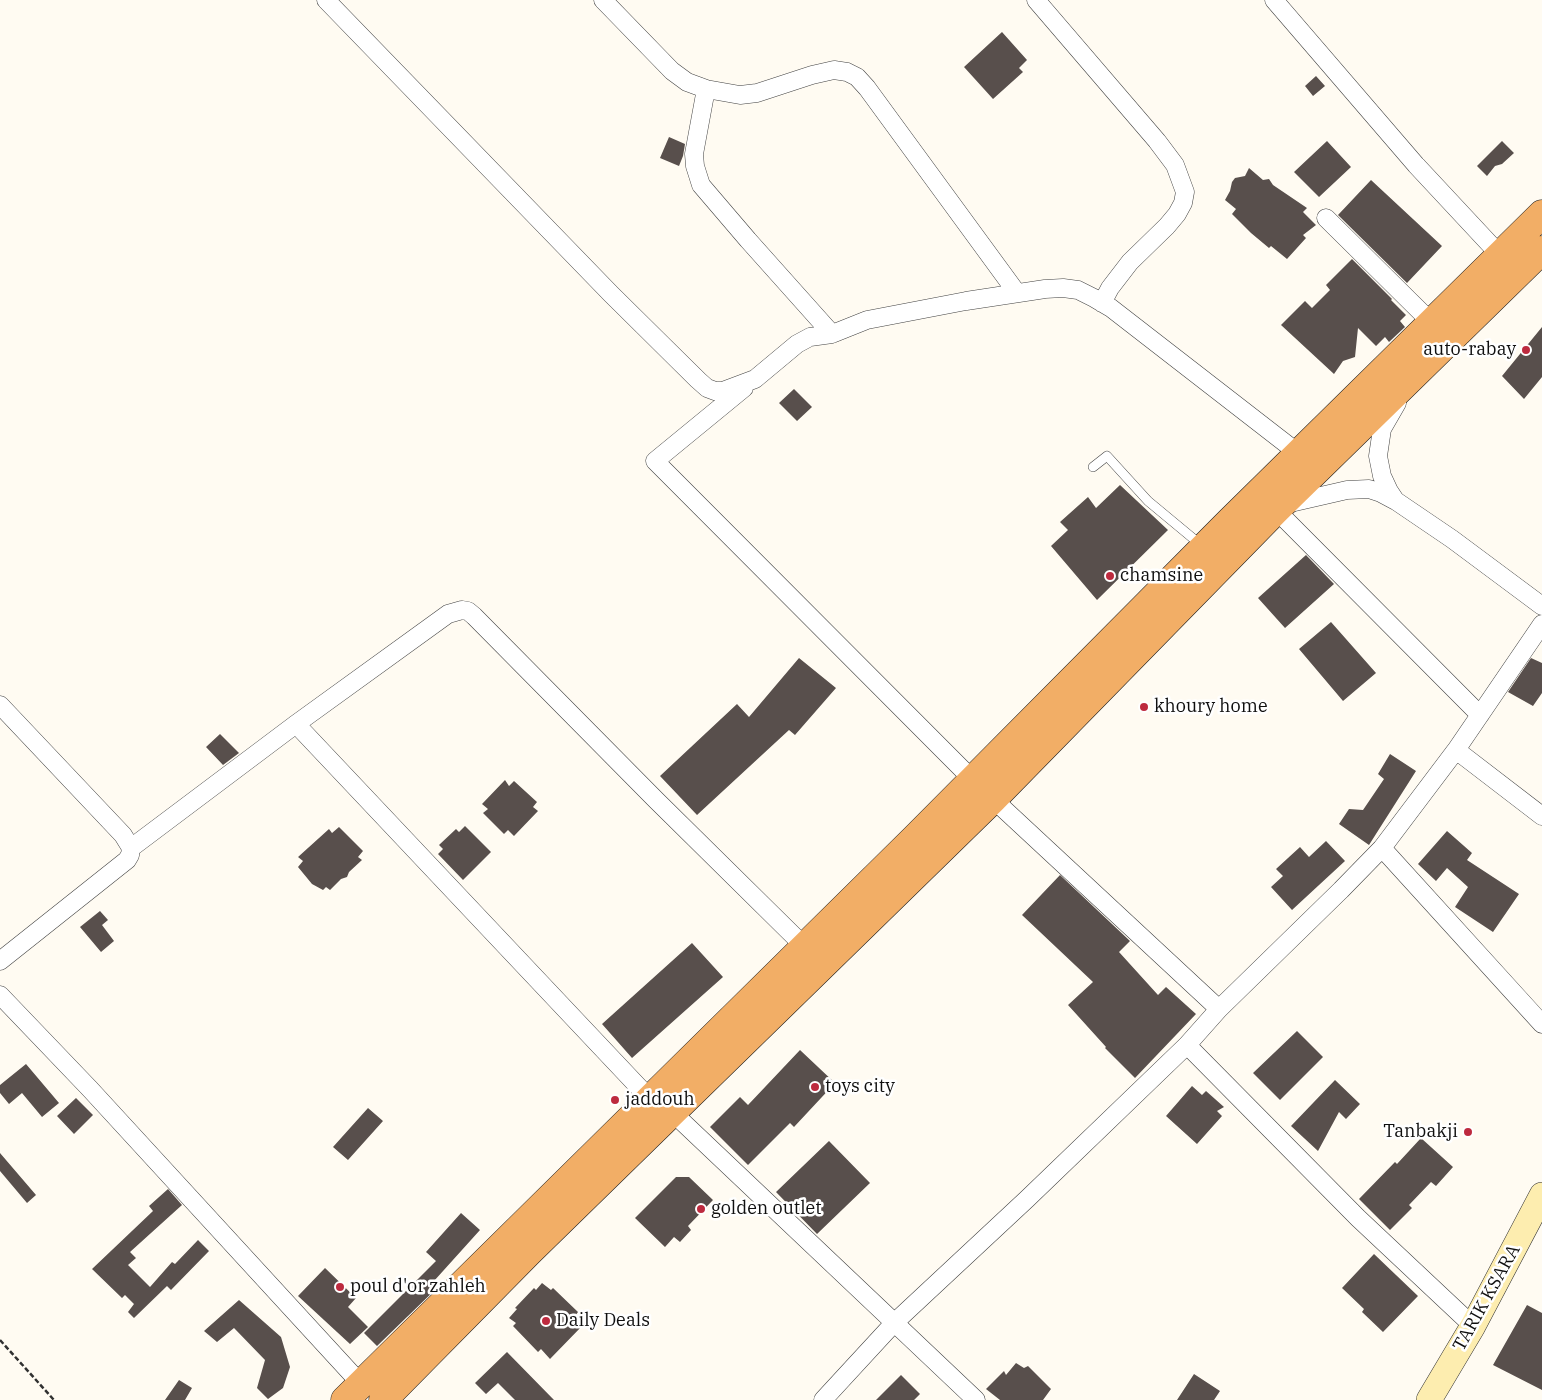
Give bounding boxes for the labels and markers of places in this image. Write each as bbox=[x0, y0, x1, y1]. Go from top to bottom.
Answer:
place label: auto-rabay bbox=[1423, 339, 1516, 361]
marker: auto-rabay bbox=[1520, 344, 1532, 356]
place label: chamsine bbox=[1120, 565, 1203, 587]
marker: chamsine bbox=[1104, 570, 1116, 582]
place label: khoury home bbox=[1154, 696, 1268, 718]
marker: khoury home bbox=[1138, 701, 1150, 713]
place label: toys city bbox=[825, 1076, 895, 1098]
marker: toys city bbox=[809, 1081, 821, 1093]
place label: jaddouh bbox=[625, 1089, 695, 1111]
marker: jaddouh bbox=[609, 1094, 621, 1106]
place label: Tanbakji bbox=[1383, 1121, 1458, 1143]
marker: Tanbakji bbox=[1462, 1126, 1474, 1138]
place label: golden outlet bbox=[711, 1198, 822, 1220]
marker: golden outlet bbox=[695, 1203, 707, 1215]
place label: poul d'or zahleh bbox=[350, 1276, 486, 1298]
marker: poul d'or zahleh bbox=[334, 1281, 346, 1293]
place label: Daily Deals bbox=[556, 1310, 650, 1332]
marker: Daily Deals bbox=[540, 1315, 552, 1327]

